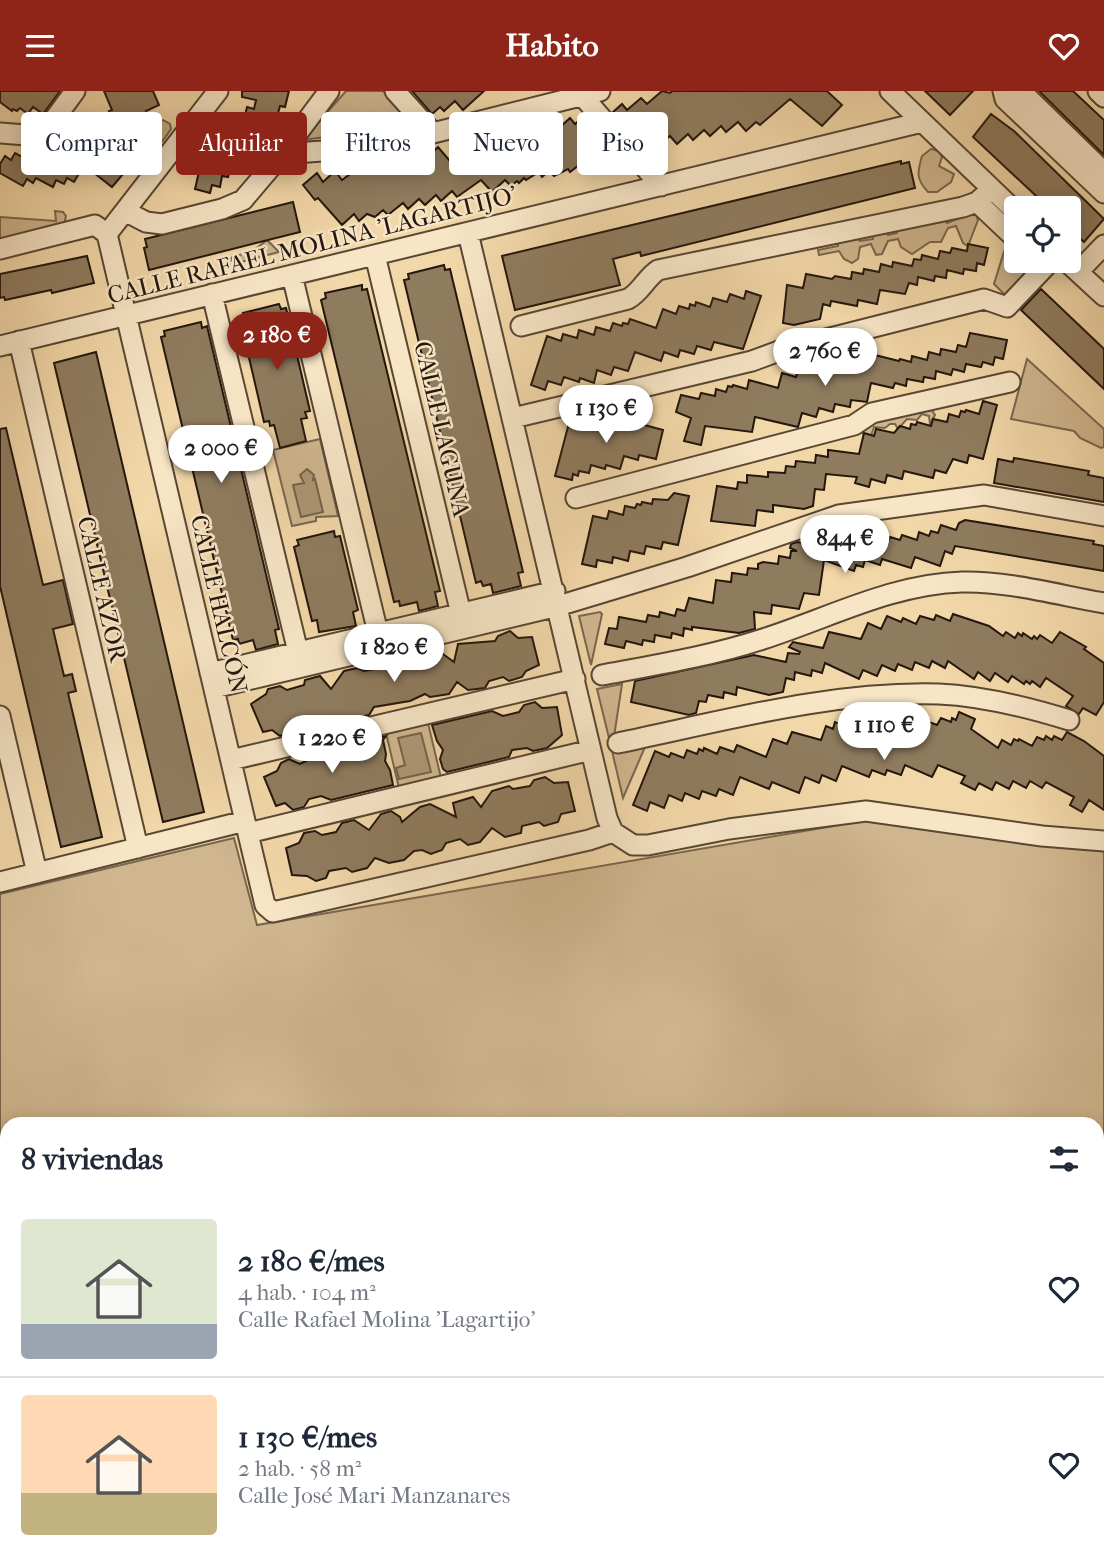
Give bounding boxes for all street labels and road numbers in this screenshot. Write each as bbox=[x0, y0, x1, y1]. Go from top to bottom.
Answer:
street label: CALLE RAFAEL MOLINA 'LAGARTIJO' bbox=[104, 181, 520, 309]
street label: CALLE LAGUNA bbox=[408, 339, 476, 520]
street label: CALLE HALCÓN bbox=[185, 512, 254, 696]
street label: CALLE AZOR bbox=[72, 514, 133, 666]

